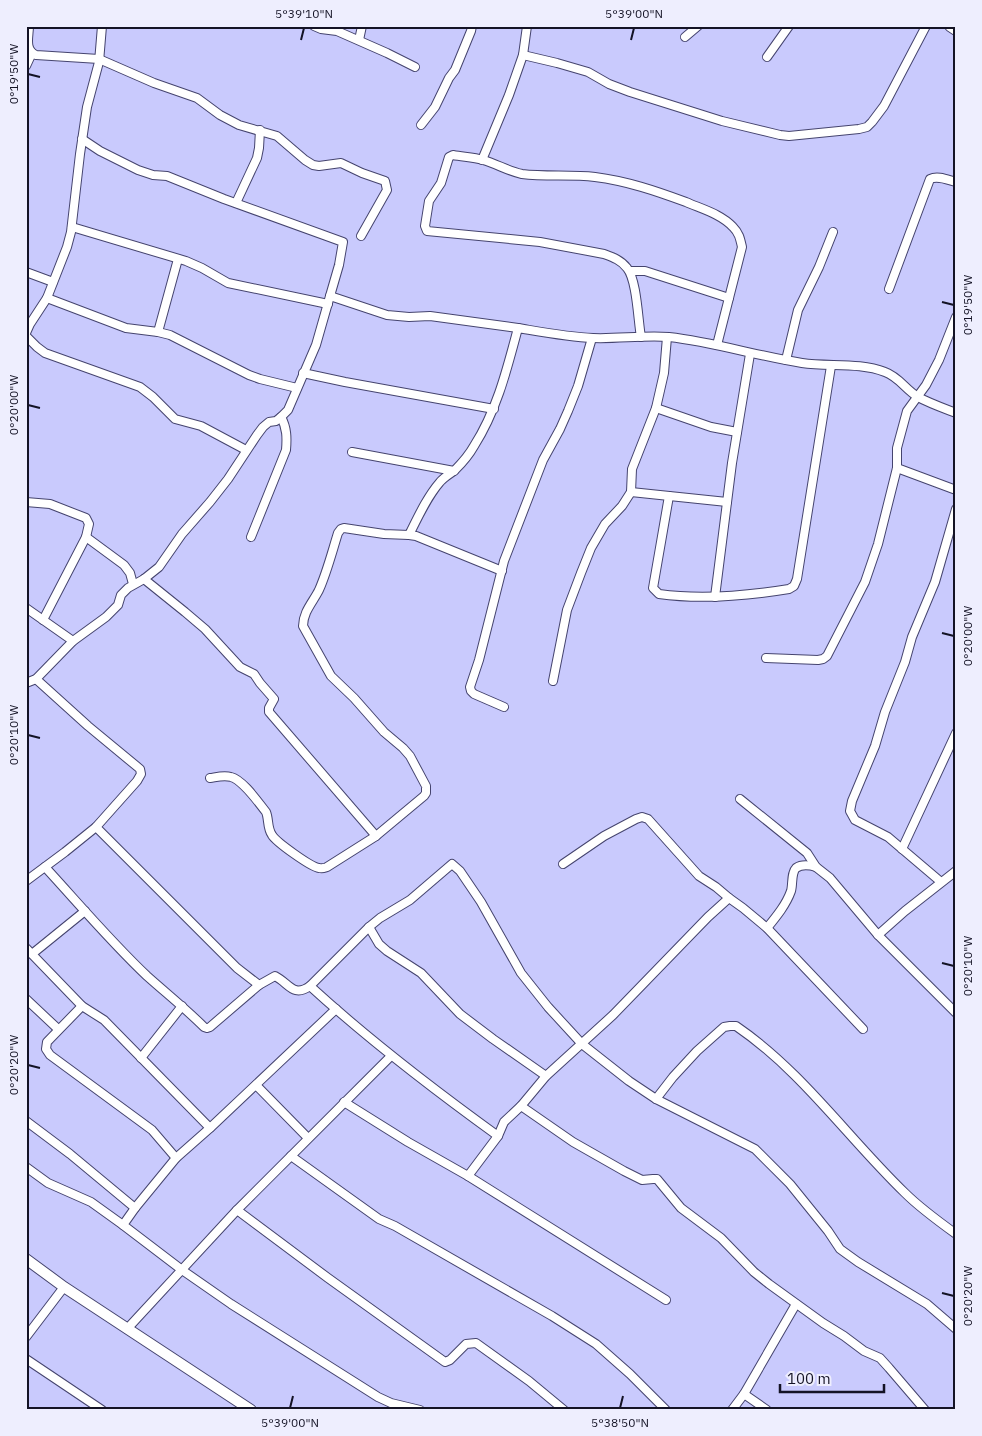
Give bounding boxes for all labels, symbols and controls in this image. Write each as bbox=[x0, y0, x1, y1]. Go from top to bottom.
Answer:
text: 5°39'10"N bbox=[275, 6, 333, 21]
text: 5°39'00"N bbox=[605, 6, 663, 21]
text: 0°19'50"W bbox=[6, 43, 21, 104]
text: 0°19'50"W bbox=[960, 274, 975, 335]
text: 0°20'00"W bbox=[6, 374, 21, 435]
text: 0°20'00"W bbox=[960, 605, 975, 666]
text: 0°20'10"W bbox=[6, 704, 21, 765]
text: 0°20'10"W bbox=[960, 935, 975, 996]
text: 0°20'20"W bbox=[6, 1034, 21, 1095]
text: 0°20'20"W bbox=[960, 1265, 975, 1326]
scale bar bbox=[780, 1361, 883, 1393]
text: 100 m bbox=[787, 1369, 831, 1388]
text: 5°39'00"N bbox=[261, 1415, 319, 1430]
text: 5°38'50"N bbox=[591, 1415, 649, 1430]

